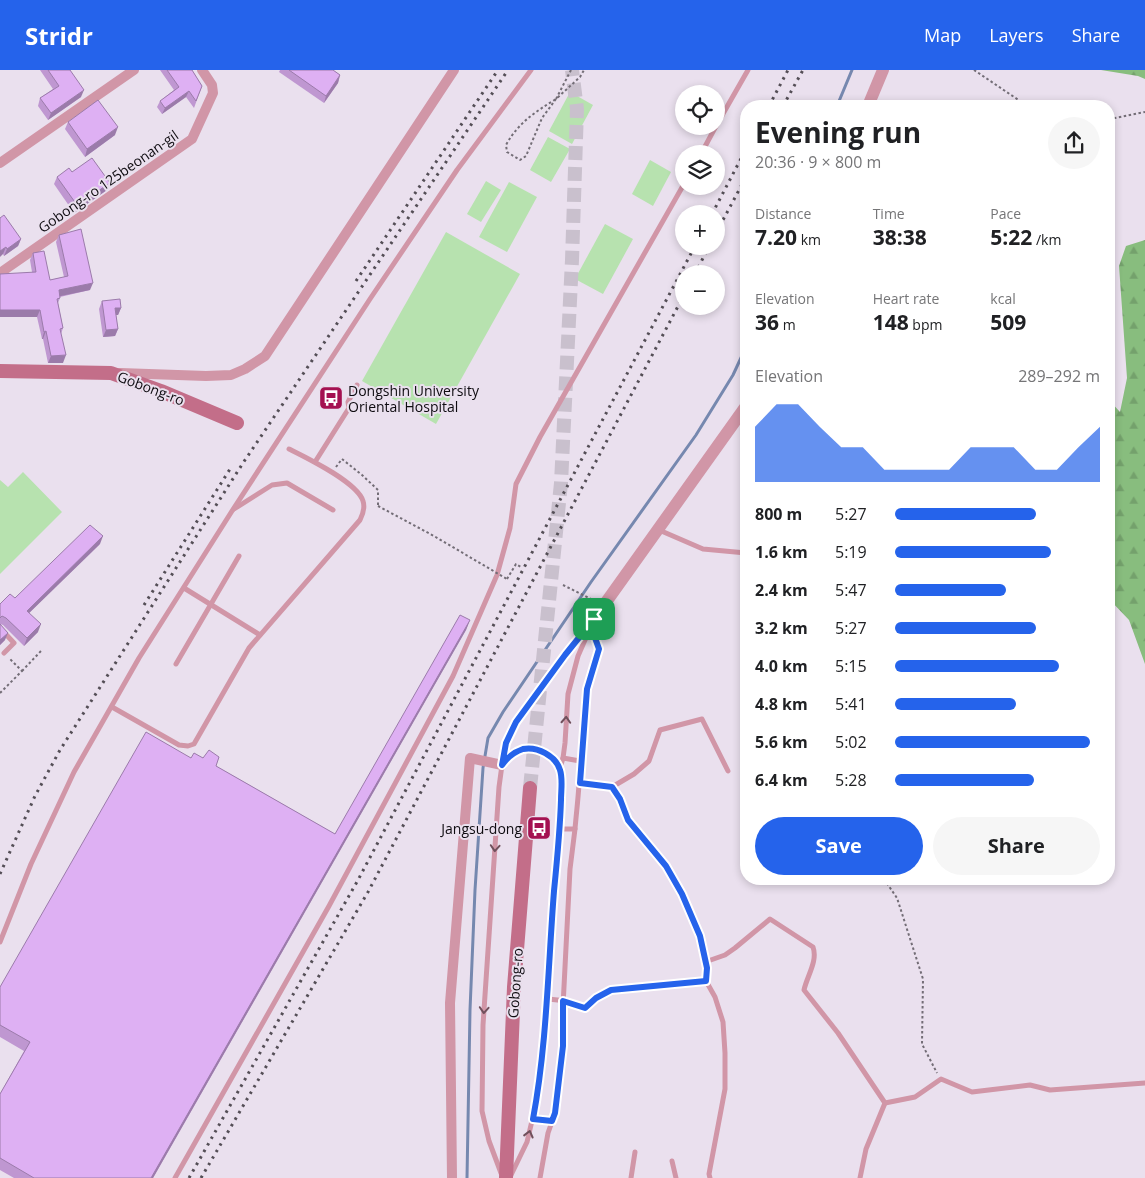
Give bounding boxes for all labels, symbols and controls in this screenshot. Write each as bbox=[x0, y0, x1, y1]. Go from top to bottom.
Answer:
text: Stridr bbox=[25, 19, 93, 52]
text: Map bbox=[924, 23, 961, 47]
text: Layers bbox=[989, 23, 1044, 47]
text: Share bbox=[1072, 23, 1120, 47]
map controls bbox=[675, 85, 725, 315]
button: locate bbox=[675, 85, 725, 135]
text: Evening run bbox=[755, 113, 921, 151]
button: share bbox=[1048, 117, 1100, 169]
street label: Gobong-ro 125beonan-gil bbox=[34, 125, 182, 237]
button: layers bbox=[675, 145, 725, 195]
text: 20:36 · 9 × 800 m bbox=[755, 151, 881, 173]
text: Distance bbox=[755, 204, 811, 223]
text: Time bbox=[873, 204, 905, 223]
text: Pace bbox=[990, 204, 1021, 223]
button: + bbox=[675, 205, 725, 255]
text: 7.20 bbox=[755, 223, 797, 251]
text: 38:38 bbox=[873, 223, 927, 251]
text: 5:22 bbox=[990, 223, 1032, 251]
text: km bbox=[797, 230, 821, 249]
text: /km bbox=[1032, 230, 1061, 249]
button: − bbox=[675, 265, 725, 315]
text: Elevation bbox=[755, 289, 814, 308]
text: Heart rate bbox=[873, 289, 939, 308]
text: kcal bbox=[990, 289, 1016, 308]
text: 36 bbox=[755, 308, 779, 336]
text: 148 bbox=[873, 308, 909, 336]
text: 509 bbox=[990, 308, 1026, 336]
text: m bbox=[779, 315, 796, 334]
text: bpm bbox=[909, 315, 942, 334]
text: Elevation bbox=[755, 365, 823, 387]
text: 289–292 m bbox=[1018, 365, 1100, 387]
street label: Gobong-ro bbox=[115, 367, 187, 409]
place label: Dongshin University Oriental Hospital bbox=[348, 381, 480, 416]
bus stop icon: Dongshin University Oriental Hospital bbox=[318, 385, 344, 411]
text: 800 m bbox=[755, 503, 802, 525]
text: 5:27 bbox=[835, 503, 867, 525]
text: 1.6 km bbox=[755, 541, 808, 563]
text: 5:19 bbox=[835, 541, 867, 563]
text: 2.4 km bbox=[755, 579, 808, 601]
text: 5:47 bbox=[835, 579, 867, 601]
pin bbox=[573, 598, 615, 640]
icon: arrive bbox=[580, 605, 608, 633]
text: 3.2 km bbox=[755, 617, 808, 639]
text: 5:27 bbox=[835, 617, 867, 639]
text: 4.0 km bbox=[755, 655, 808, 677]
text: 5:15 bbox=[835, 655, 867, 677]
text: 4.8 km bbox=[755, 693, 808, 715]
text: 5:41 bbox=[835, 693, 867, 715]
one-way arrow bbox=[561, 715, 571, 723]
text: 5.6 km bbox=[755, 731, 808, 753]
text: 5:02 bbox=[835, 731, 867, 753]
text: 6.4 km bbox=[755, 769, 808, 791]
text: 5:28 bbox=[835, 769, 867, 791]
bus stop icon: Jangsu-dong bbox=[526, 815, 552, 841]
button: Save bbox=[755, 817, 923, 875]
button: Share bbox=[933, 817, 1100, 875]
place label: Jangsu-dong bbox=[439, 819, 522, 838]
one-way arrow bbox=[489, 845, 500, 853]
street label: Gobong-ro bbox=[503, 947, 527, 1019]
one-way arrow bbox=[479, 1007, 490, 1015]
one-way arrow bbox=[524, 1130, 534, 1138]

